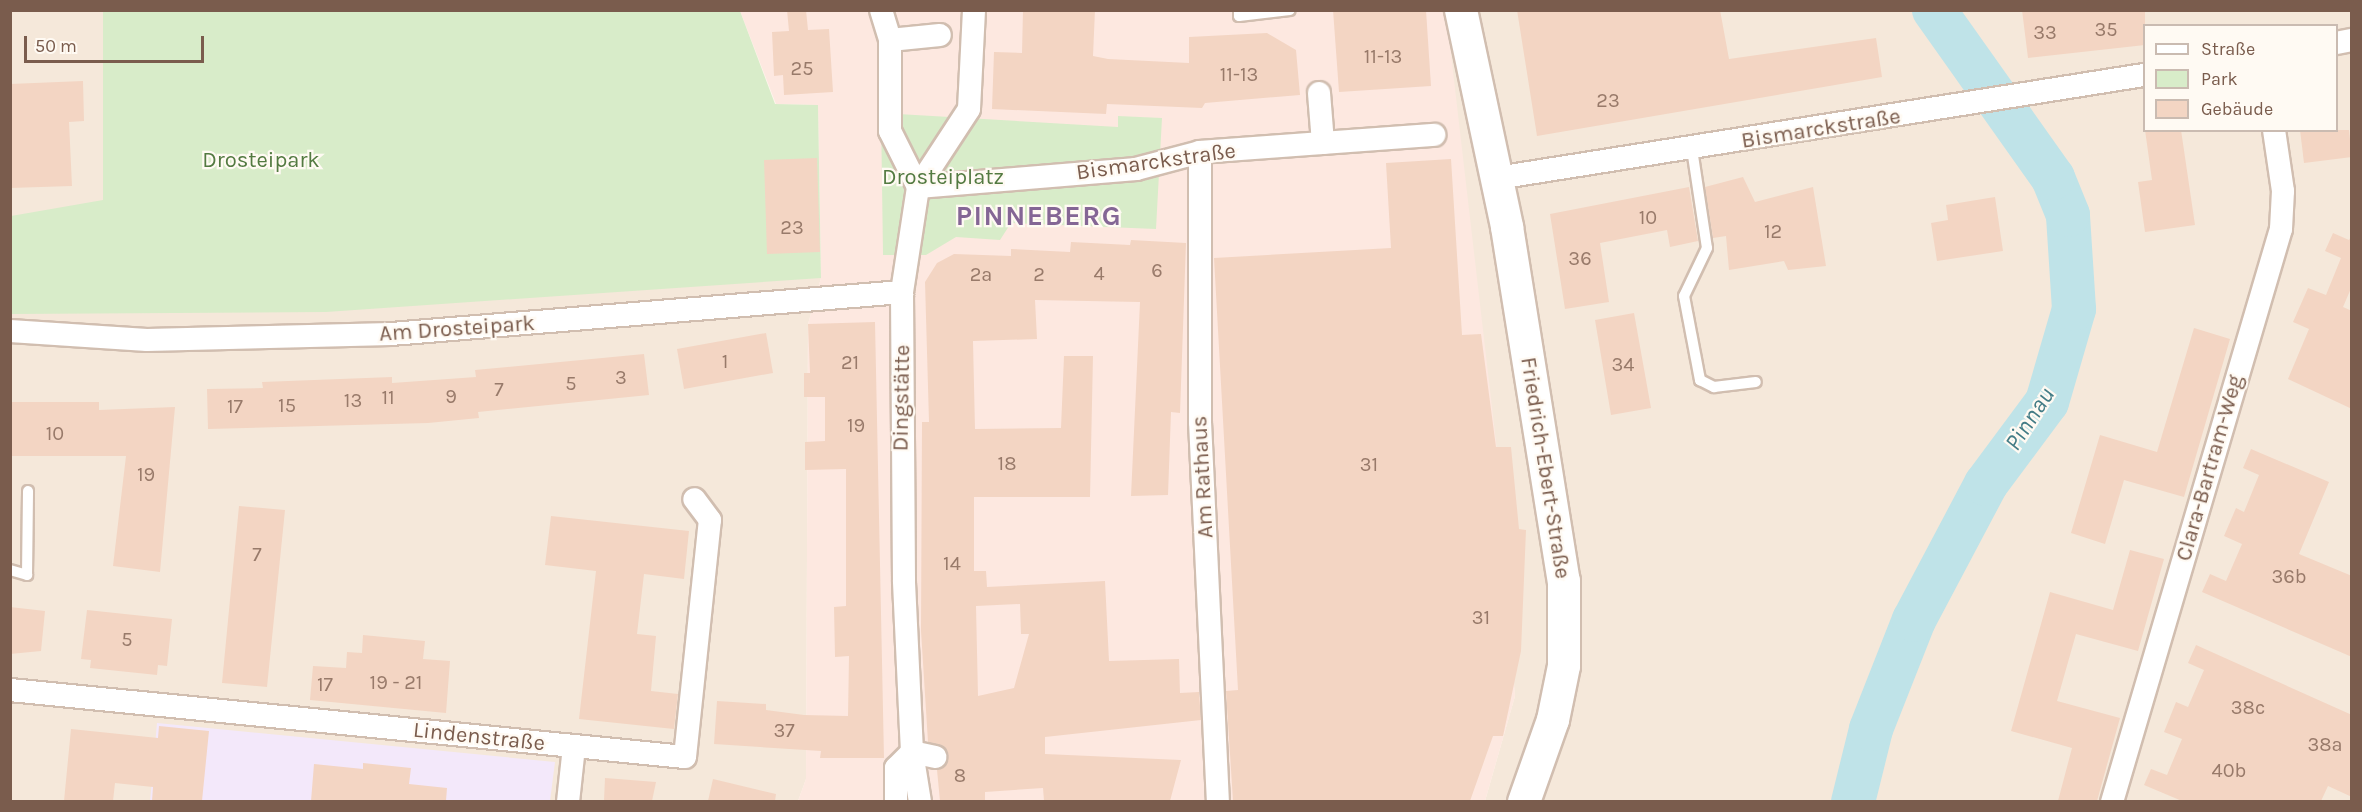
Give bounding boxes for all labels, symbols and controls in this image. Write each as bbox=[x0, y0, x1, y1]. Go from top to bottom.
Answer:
house number: 35 bbox=[2094, 17, 2118, 41]
house number: 33 bbox=[2033, 20, 2057, 44]
scale bar bbox=[27, 24, 207, 62]
legend bbox=[2143, 24, 2338, 132]
text: 50 m bbox=[35, 35, 77, 57]
text: Straße bbox=[2201, 38, 2255, 60]
house number: 11-13 bbox=[1364, 44, 1402, 68]
house number: 25 bbox=[791, 56, 813, 80]
house number: 11-13 bbox=[1220, 62, 1258, 86]
text: Park bbox=[2201, 68, 2238, 90]
house number: 23 bbox=[1596, 88, 1620, 112]
text: Gebäude bbox=[2201, 98, 2273, 120]
street label: Bismarckstraße bbox=[1739, 103, 1903, 155]
street label: Bismarckstraße bbox=[1075, 138, 1237, 186]
park label: Drosteipark bbox=[202, 148, 320, 174]
park label: Drosteiplatz bbox=[882, 165, 1004, 191]
district label: PINNEBERG bbox=[956, 199, 1122, 233]
house number: 10 bbox=[1639, 205, 1657, 229]
house number: 23 bbox=[780, 215, 804, 239]
house number: 12 bbox=[1764, 219, 1782, 243]
house number: 36 bbox=[1568, 246, 1592, 270]
house number: 6 bbox=[1151, 258, 1163, 282]
house number: 4 bbox=[1093, 261, 1105, 285]
house number: 2a bbox=[970, 262, 992, 286]
house number: 2 bbox=[1033, 262, 1045, 286]
street label: Am Drosteipark bbox=[378, 310, 536, 348]
street label: Dingstätte bbox=[888, 344, 916, 452]
house number: 1 bbox=[722, 349, 728, 373]
house number: 21 bbox=[841, 350, 859, 374]
house number: 34 bbox=[1612, 352, 1634, 376]
street label: Friedrich-Ebert-Straße bbox=[1514, 355, 1576, 581]
house number: 3 bbox=[615, 365, 627, 389]
house number: 5 bbox=[565, 371, 577, 395]
street label: Clara-Bartram-Weg bbox=[2171, 372, 2249, 564]
house number: 7 bbox=[494, 377, 504, 401]
water label: Pinnau bbox=[1999, 382, 2061, 456]
house number: 9 bbox=[445, 384, 457, 408]
house number: 11 bbox=[381, 385, 395, 409]
house number: 13 bbox=[344, 388, 362, 412]
house number: 15 bbox=[278, 393, 296, 417]
house number: 17 bbox=[227, 394, 243, 418]
house number: 19 bbox=[847, 413, 865, 437]
street label: Am Rathaus bbox=[1187, 415, 1219, 539]
house number: 10 bbox=[46, 421, 64, 445]
house number: 18 bbox=[998, 451, 1016, 475]
house number: 31 bbox=[1360, 452, 1378, 476]
house number: 19 bbox=[137, 462, 155, 486]
house number: 7 bbox=[252, 542, 262, 566]
house number: 14 bbox=[943, 551, 961, 575]
house number: 36b bbox=[2271, 564, 2307, 588]
house number: 31 bbox=[1472, 605, 1490, 629]
house number: 5 bbox=[121, 627, 133, 651]
house number: 19 - 21 bbox=[370, 670, 422, 694]
house number: 17 bbox=[317, 672, 333, 696]
house number: 38c bbox=[2231, 695, 2265, 719]
street label: Lindenstraße bbox=[412, 717, 546, 757]
house number: 37 bbox=[773, 718, 795, 742]
house number: 38a bbox=[2307, 732, 2343, 756]
house number: 40b bbox=[2212, 758, 2246, 782]
house number: 8 bbox=[954, 763, 966, 787]

